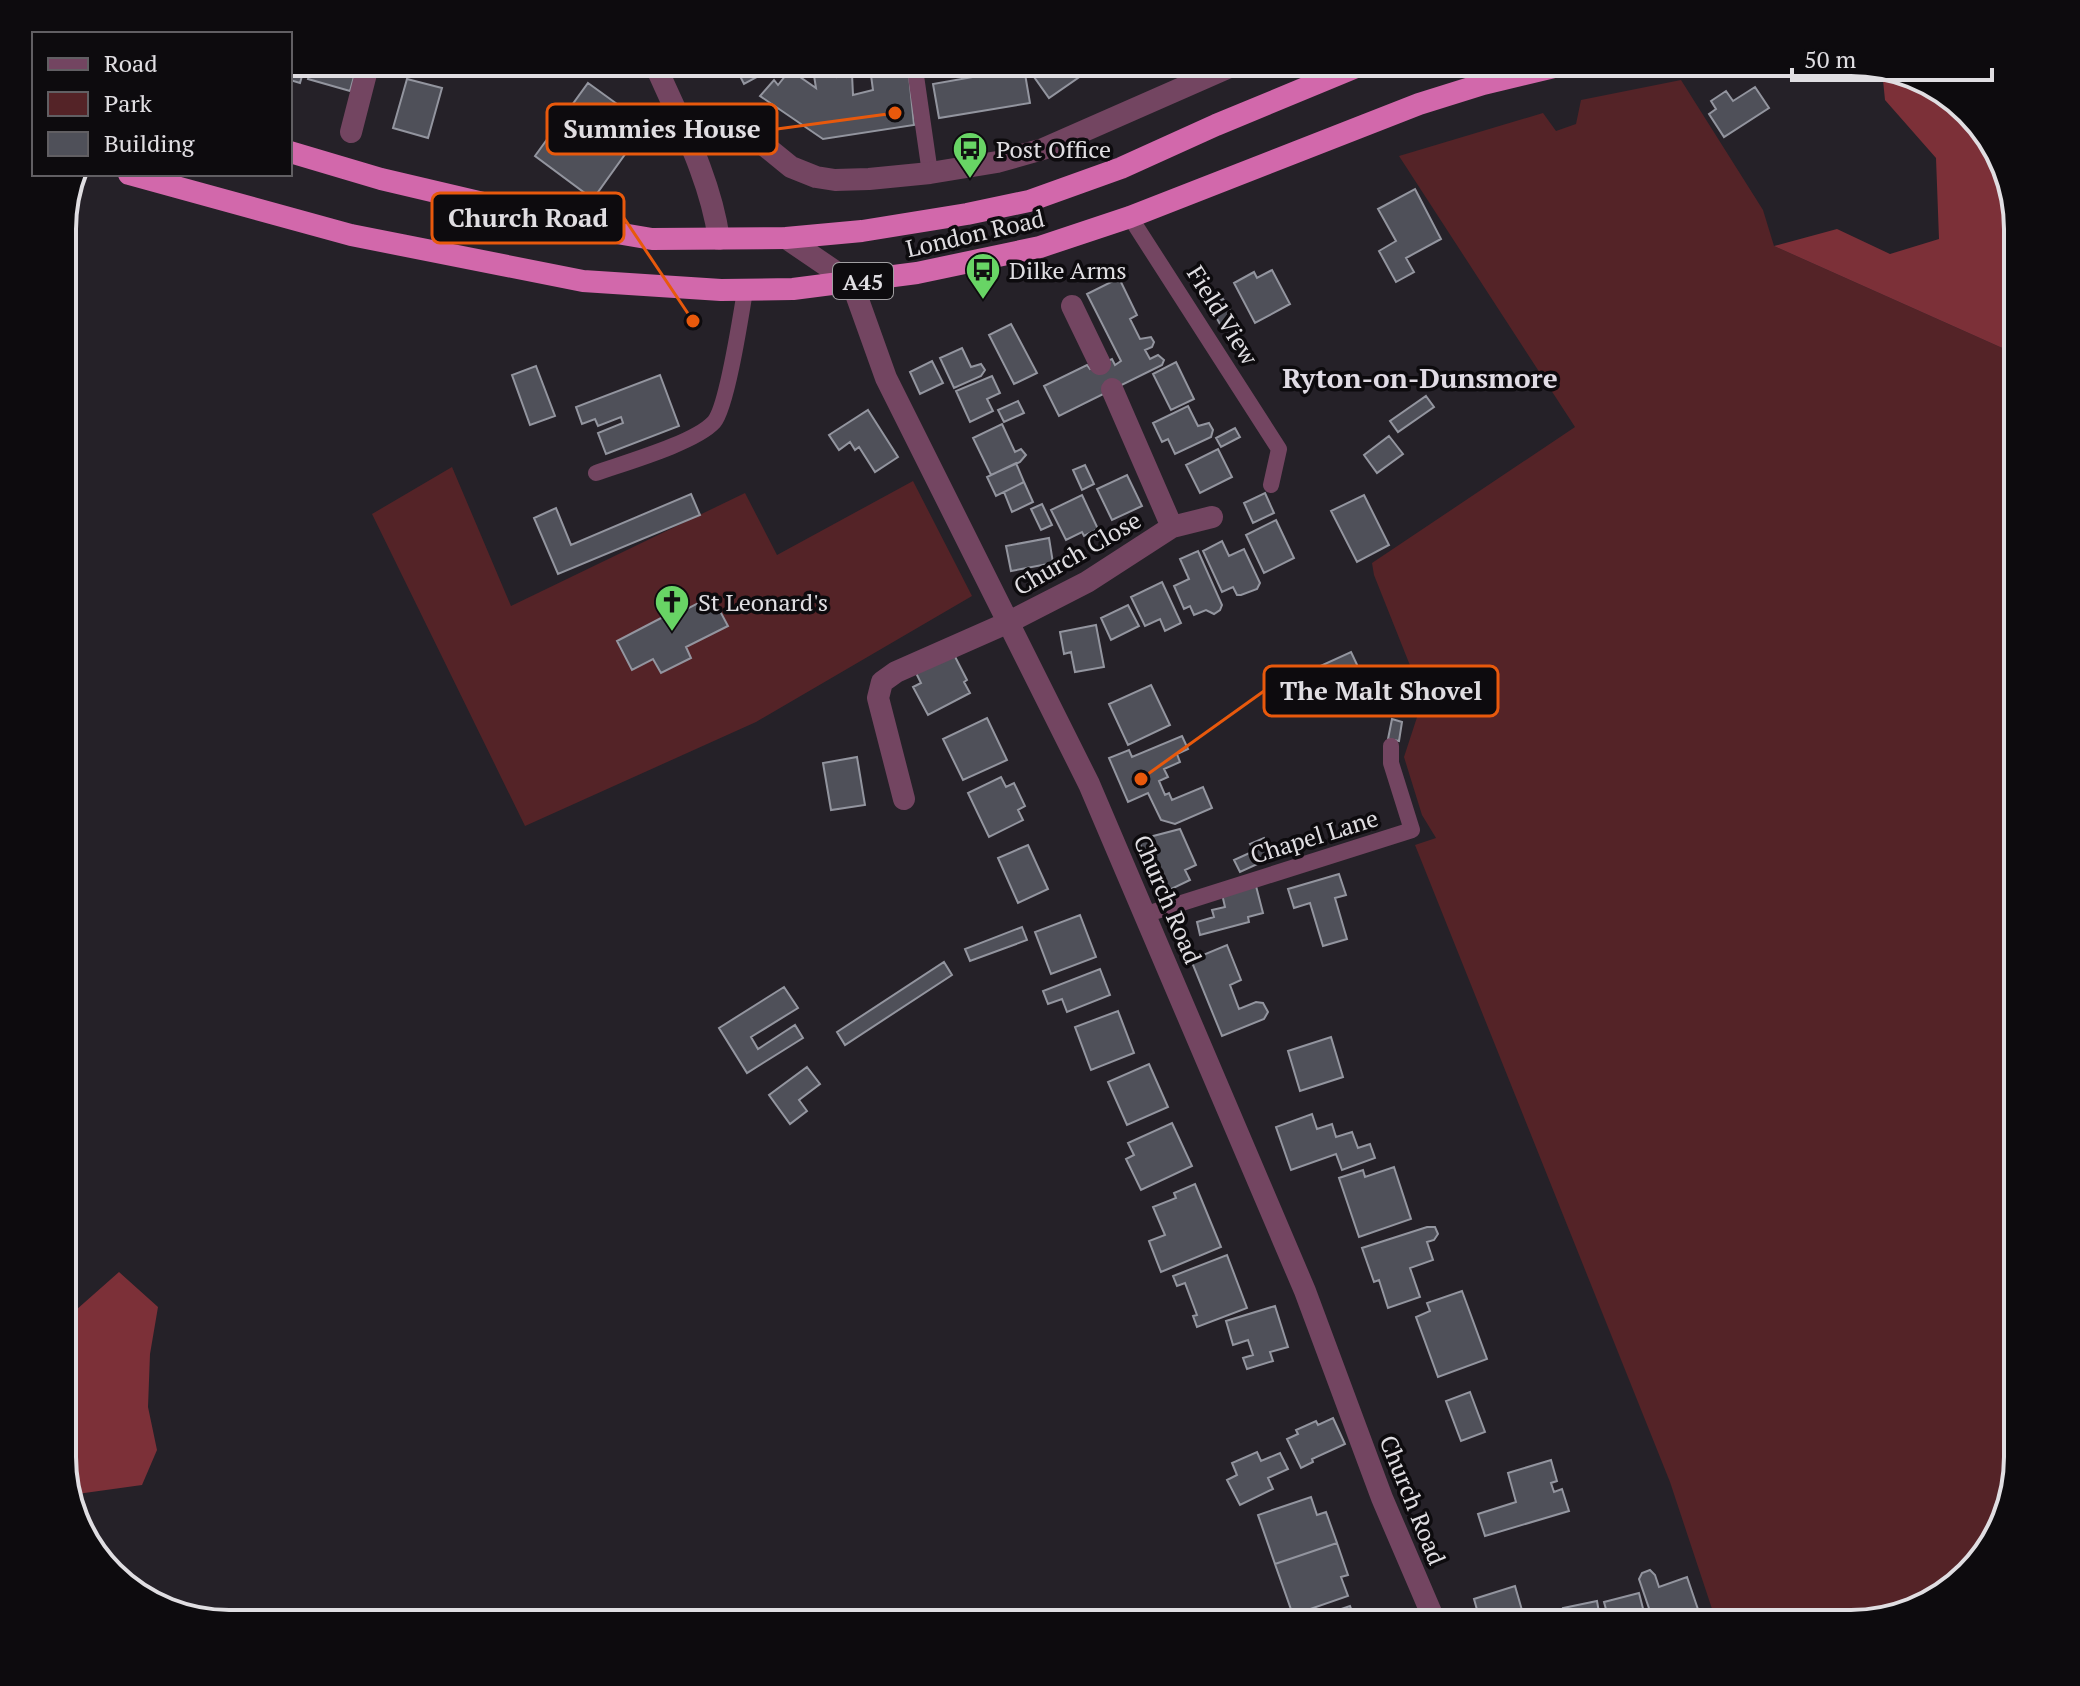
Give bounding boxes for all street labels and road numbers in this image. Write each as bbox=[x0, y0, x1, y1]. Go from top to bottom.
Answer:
street label: London Road bbox=[903, 202, 1047, 264]
street label: Field View bbox=[1180, 259, 1266, 371]
road number: A45 bbox=[833, 263, 893, 299]
street label: Church Close bbox=[1007, 504, 1147, 602]
street label: Chapel Lane bbox=[1246, 801, 1382, 871]
street label: Church Road bbox=[1126, 830, 1210, 968]
street label: Church Road bbox=[1372, 1430, 1454, 1570]

